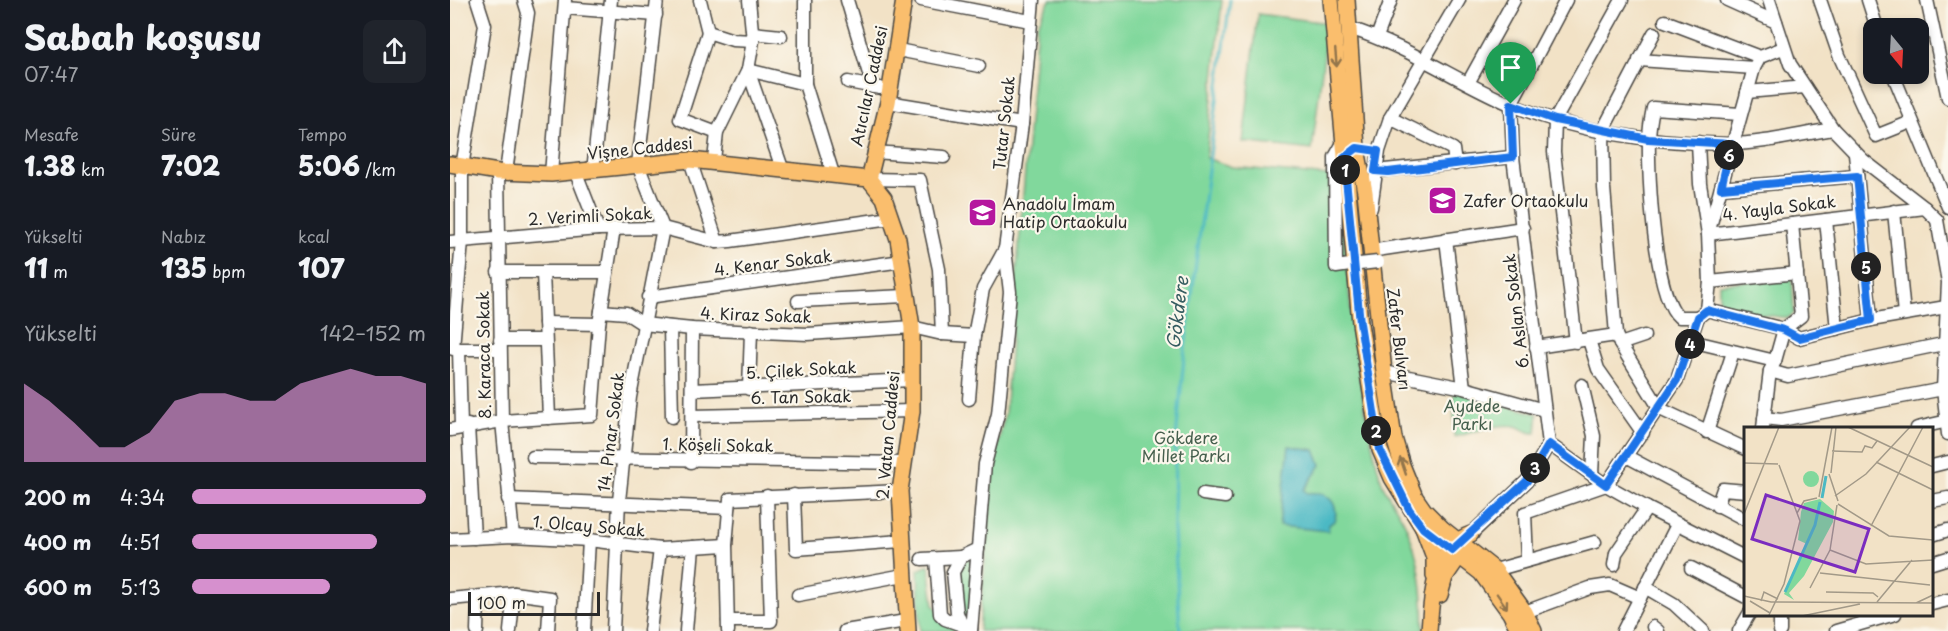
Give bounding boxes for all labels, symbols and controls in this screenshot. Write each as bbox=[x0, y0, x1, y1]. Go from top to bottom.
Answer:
text: Sabah koşusu bbox=[24, 11, 262, 61]
north arrow bbox=[1863, 18, 1929, 84]
map controls bbox=[1863, 18, 1929, 84]
button: share bbox=[363, 20, 426, 83]
street label: Atıcılar Caddesi bbox=[844, 23, 893, 148]
pin bbox=[1485, 42, 1536, 104]
one-way arrow bbox=[1330, 48, 1341, 68]
icon: arrive bbox=[1494, 51, 1527, 84]
text: 07:47 bbox=[24, 59, 78, 89]
street label: Tutar Sokak bbox=[986, 75, 1020, 171]
text: Mesafe bbox=[24, 122, 79, 146]
text: Süre bbox=[161, 122, 196, 146]
text: Tempo bbox=[298, 122, 347, 146]
street label: Vişne Caddesi bbox=[586, 130, 694, 164]
pin: 6 bbox=[1714, 140, 1744, 170]
text: 6 bbox=[1723, 143, 1735, 167]
text: 1.38 bbox=[24, 146, 76, 185]
text: 7:02 bbox=[161, 146, 220, 185]
text: 5:06 bbox=[298, 146, 360, 185]
pin: 1 bbox=[1330, 155, 1360, 185]
text: km bbox=[76, 157, 105, 181]
text: /km bbox=[360, 157, 396, 181]
text: 1 bbox=[1341, 158, 1349, 182]
school or university icon: Zafer Ortaokulu bbox=[1426, 185, 1458, 217]
place label: Zafer Ortaokulu bbox=[1463, 188, 1588, 212]
street label: 4. Yayla Sokak bbox=[1721, 188, 1837, 226]
place label: Anadolu İmam Hatip Ortaokulu bbox=[1003, 191, 1127, 233]
school or university icon: Anadolu İmam Hatip Ortaokulu bbox=[966, 197, 998, 229]
street label: 2. Verimli Sokak bbox=[527, 200, 653, 230]
text: Yükselti bbox=[24, 224, 82, 248]
text: Nabız bbox=[161, 224, 206, 248]
text: kcal bbox=[298, 224, 330, 248]
street label: 4. Kenar Sokak bbox=[713, 243, 833, 281]
text: 11 bbox=[24, 248, 48, 287]
text: 135 bbox=[161, 248, 207, 287]
text: 107 bbox=[298, 248, 344, 287]
street label: 6. Aslan Sokak bbox=[1496, 252, 1534, 370]
pin: 5 bbox=[1851, 252, 1881, 282]
text: 5 bbox=[1861, 255, 1871, 279]
text: m bbox=[48, 259, 68, 283]
text: bpm bbox=[207, 259, 246, 283]
water label: Gökdere bbox=[1159, 274, 1194, 351]
street label: Zafer Bulvarı bbox=[1382, 286, 1418, 392]
street label: 8. Karaca Sokak bbox=[470, 291, 496, 419]
street label: 4. Kiraz Sokak bbox=[700, 300, 812, 328]
text: Yükselti bbox=[24, 318, 97, 348]
text: 142–152 m bbox=[320, 318, 426, 348]
pin: 4 bbox=[1675, 329, 1705, 359]
text: 4 bbox=[1685, 332, 1695, 356]
street label: 5. Çilek Sokak bbox=[745, 354, 857, 384]
street label: 2. Vatan Caddesi bbox=[869, 370, 905, 500]
street label: 14. Pınar Sokak bbox=[591, 371, 629, 493]
street label: 6. Tan Sokak bbox=[750, 383, 852, 409]
park label: Aydede Parkı bbox=[1443, 393, 1501, 435]
pin: 2 bbox=[1361, 416, 1391, 446]
text: 2 bbox=[1370, 419, 1382, 443]
park label: Gökdere Millet Parkı bbox=[1142, 425, 1230, 467]
inset map bbox=[1744, 427, 1933, 616]
street label: 1. Köşeli Sokak bbox=[662, 431, 774, 457]
pin: 3 bbox=[1520, 453, 1550, 483]
text: 3 bbox=[1530, 456, 1540, 480]
one-way arrow bbox=[1396, 457, 1407, 476]
text: 200 m bbox=[24, 482, 91, 512]
text: 4:34 bbox=[120, 482, 165, 512]
street label: 1. Olcay Sokak bbox=[532, 508, 646, 542]
text: 400 m bbox=[24, 527, 92, 557]
text: 4:51 bbox=[120, 527, 160, 557]
text: 600 m bbox=[24, 572, 92, 602]
text: 5:13 bbox=[120, 572, 161, 602]
scale bar bbox=[468, 589, 600, 616]
text: 100 m bbox=[477, 590, 526, 614]
one-way arrow bbox=[1496, 592, 1508, 608]

